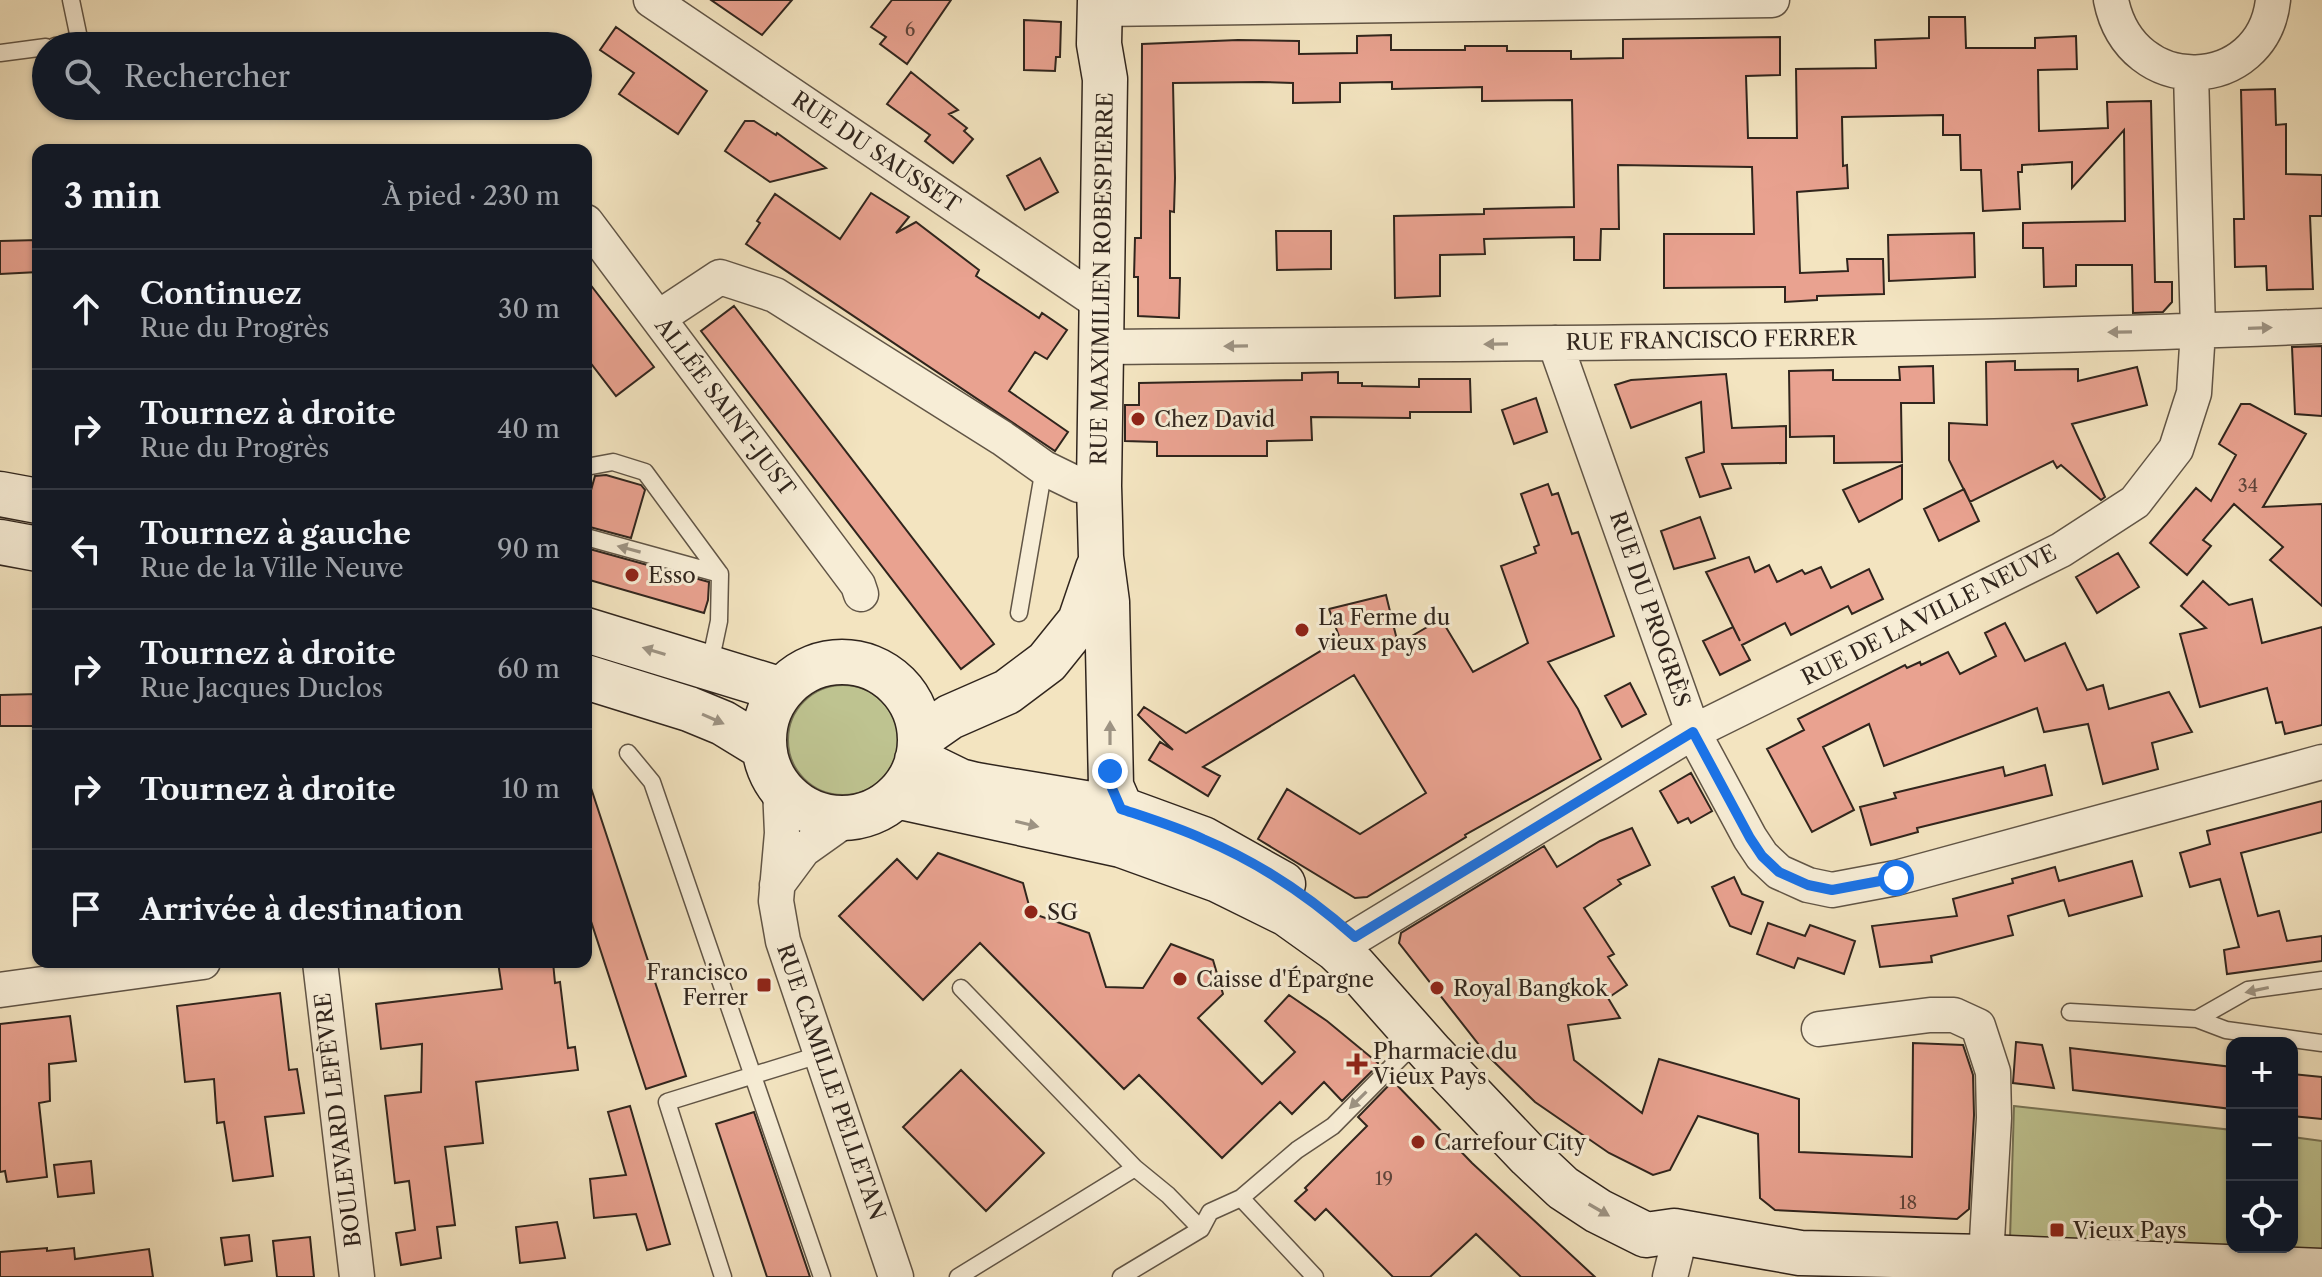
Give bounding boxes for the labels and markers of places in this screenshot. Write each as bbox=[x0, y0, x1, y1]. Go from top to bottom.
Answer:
place label: Chez David bbox=[1154, 406, 1275, 433]
marker: Chez David bbox=[1129, 410, 1147, 428]
place label: Esso bbox=[648, 562, 696, 589]
marker: Esso bbox=[623, 566, 641, 584]
place label: La Ferme du vieux pays bbox=[1317, 604, 1450, 656]
marker: La Ferme du vieux pays bbox=[1293, 621, 1311, 639]
place label: SG bbox=[1047, 899, 1078, 926]
marker: SG bbox=[1022, 903, 1040, 921]
place label: Francisco Ferrer bbox=[646, 959, 748, 1011]
place label: Caisse d'Épargne bbox=[1196, 965, 1374, 993]
marker: Caisse d'Épargne bbox=[1171, 970, 1189, 988]
place label: Royal Bangkok bbox=[1453, 975, 1609, 1002]
marker: Francisco Ferrer bbox=[755, 976, 773, 994]
marker: Royal Bangkok bbox=[1428, 979, 1446, 997]
place label: Pharmacie du Vieux Pays bbox=[1372, 1038, 1518, 1090]
marker: Pharmacie du Vieux Pays bbox=[1348, 1055, 1366, 1073]
place label: Carrefour City bbox=[1434, 1129, 1587, 1156]
marker: Carrefour City bbox=[1409, 1133, 1427, 1151]
place label: Vieux Pays bbox=[2072, 1217, 2187, 1244]
marker: Vieux Pays bbox=[2048, 1221, 2066, 1239]

